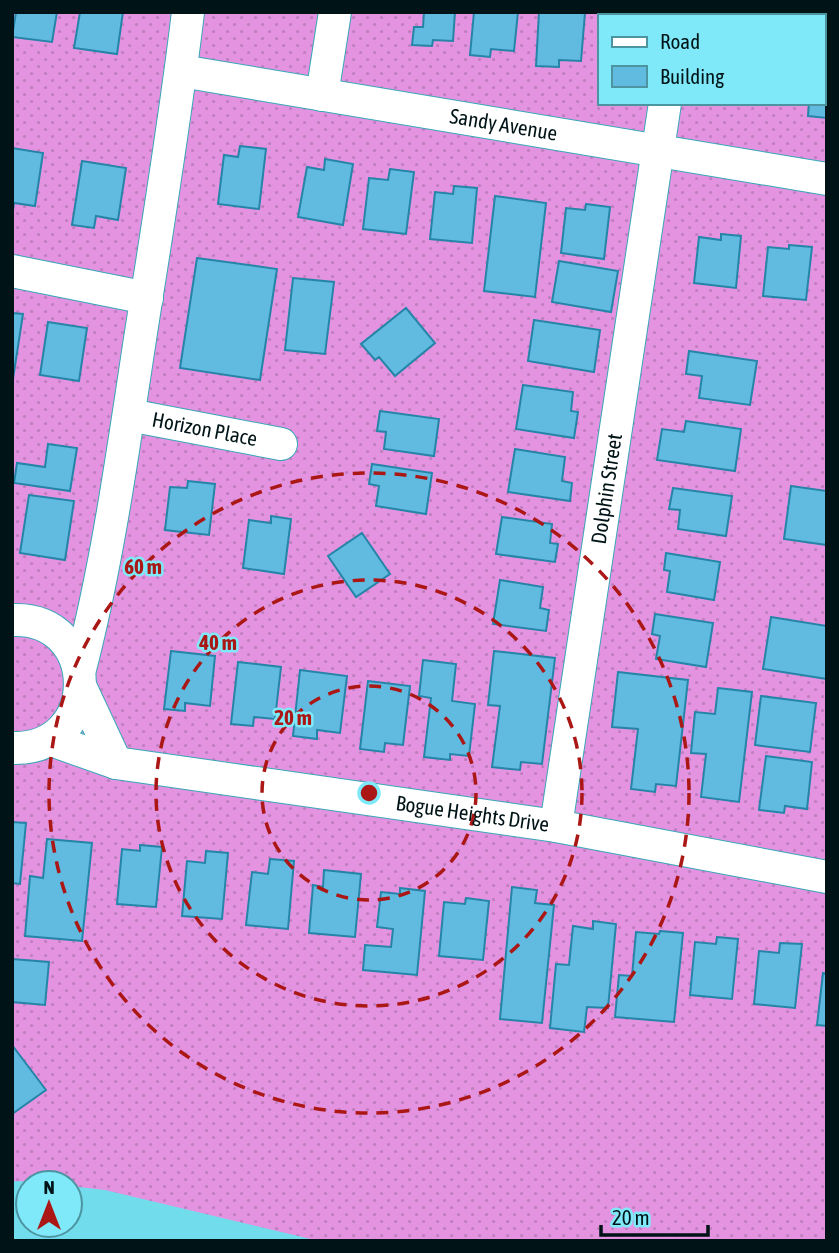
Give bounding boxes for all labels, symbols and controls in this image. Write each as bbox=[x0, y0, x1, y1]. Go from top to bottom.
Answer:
legend bbox=[598, 14, 825, 105]
text: Road bbox=[660, 29, 700, 53]
text: Building bbox=[660, 64, 724, 88]
street label: Sandy Avenue bbox=[448, 103, 559, 145]
street label: Horizon Place bbox=[150, 407, 259, 450]
street label: Dolphin Street bbox=[586, 432, 626, 546]
text: 60 m bbox=[124, 554, 162, 578]
text: 40 m bbox=[198, 630, 237, 654]
text: 20 m bbox=[274, 705, 312, 729]
centre of rings bbox=[357, 781, 381, 805]
street label: Bogue Heights Drive bbox=[394, 790, 551, 836]
north arrow bbox=[14, 1169, 84, 1239]
text: N bbox=[43, 1176, 55, 1198]
scale bar bbox=[601, 1194, 708, 1238]
text: 20 m bbox=[612, 1205, 650, 1229]

